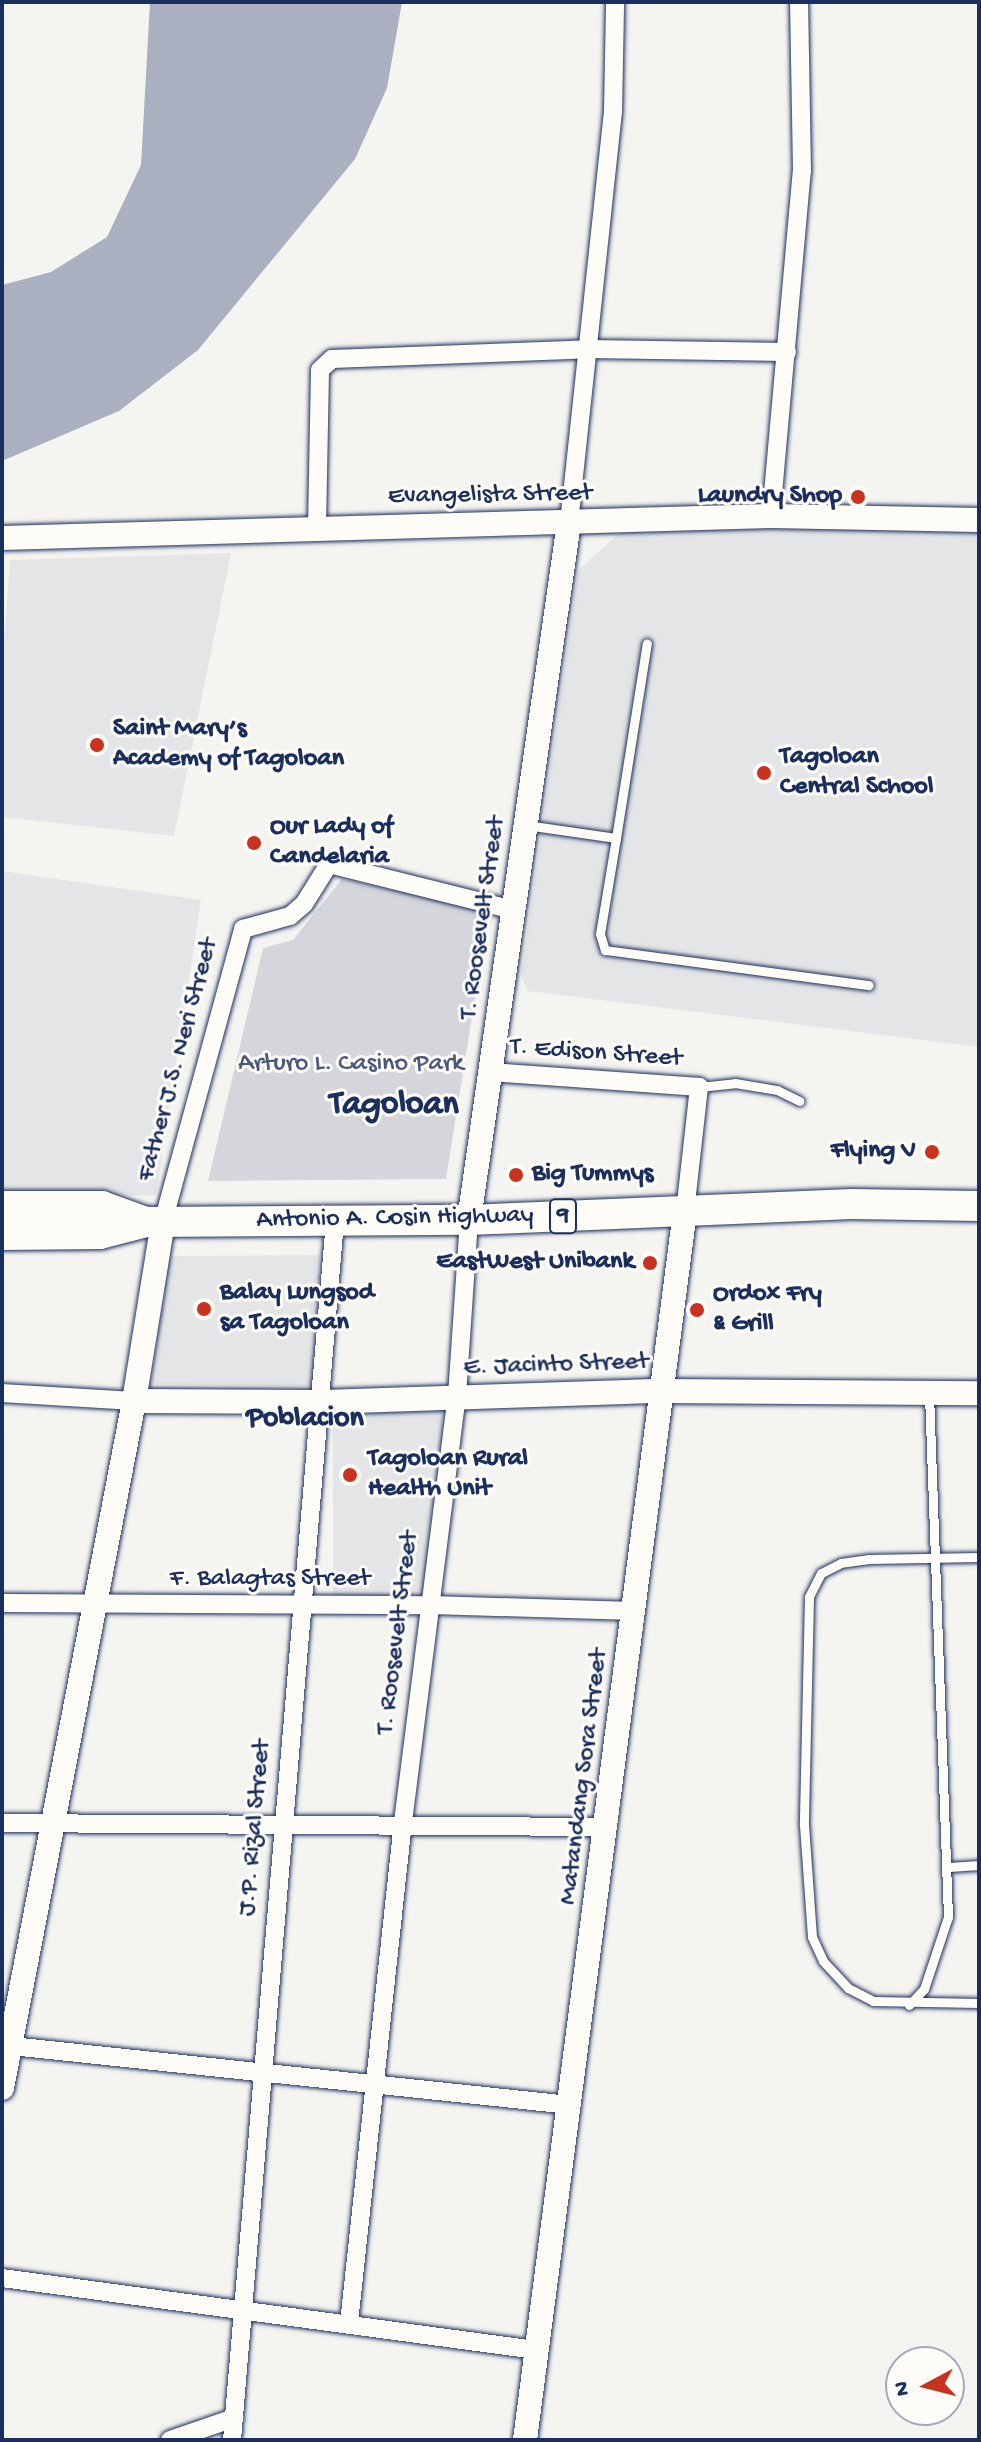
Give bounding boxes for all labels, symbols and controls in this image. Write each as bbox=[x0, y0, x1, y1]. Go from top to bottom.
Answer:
street label: Evangelista Street bbox=[388, 479, 592, 513]
place label: Laundry Shop bbox=[698, 481, 842, 513]
marker: Laundry Shop bbox=[849, 488, 867, 506]
place label: Saint Mary’s Academy of Tagoloan bbox=[113, 714, 344, 776]
marker: Saint Mary’s Academy of Tagoloan bbox=[88, 736, 106, 754]
place label: Tagoloan Central School bbox=[780, 742, 934, 804]
marker: Tagoloan Central School bbox=[755, 764, 773, 782]
place label: Our Lady of Candelaria bbox=[270, 812, 393, 874]
street label: T. Roosevelt Street bbox=[454, 815, 514, 1021]
marker: Our Lady of Candelaria bbox=[245, 834, 263, 852]
street label: Father J.S. Neri Street bbox=[132, 935, 226, 1185]
street label: T. Edison Street bbox=[509, 1032, 683, 1076]
park label: Arturo L. Casino Park bbox=[238, 1049, 464, 1081]
district label: Tagoloan bbox=[329, 1087, 459, 1127]
place label: Flying V bbox=[831, 1136, 916, 1168]
marker: Flying V bbox=[923, 1143, 941, 1161]
place label: Big Tummys bbox=[532, 1159, 653, 1191]
marker: Big Tummys bbox=[507, 1166, 525, 1184]
road number: 9 bbox=[547, 1196, 579, 1236]
street label: Antonio A. Cosin Highway bbox=[256, 1201, 534, 1237]
place label: EastWest Unibank bbox=[436, 1247, 634, 1279]
marker: EastWest Unibank bbox=[641, 1254, 659, 1272]
place label: Balay Lungsod sa Tagoloan bbox=[220, 1278, 374, 1340]
place label: Ordox Fry & Grill bbox=[713, 1279, 822, 1340]
marker: Balay Lungsod sa Tagoloan bbox=[195, 1300, 213, 1318]
marker: Ordox Fry & Grill bbox=[688, 1301, 706, 1319]
street label: E. Jacinto Street bbox=[463, 1347, 649, 1385]
district label: Poblacion bbox=[246, 1402, 364, 1438]
place label: Tagoloan Rural Health Unit bbox=[368, 1444, 528, 1506]
marker: Tagoloan Rural Health Unit bbox=[339, 1464, 361, 1486]
street label: T. Roosevelt Street bbox=[371, 1530, 427, 1736]
street label: F. Balagtas Street bbox=[170, 1564, 370, 1596]
street label: Matandang Sora Street bbox=[554, 1647, 616, 1907]
street label: J.P. Rizal Street bbox=[233, 1738, 279, 1918]
north arrow bbox=[885, 2346, 965, 2426]
text: N bbox=[889, 2380, 917, 2397]

